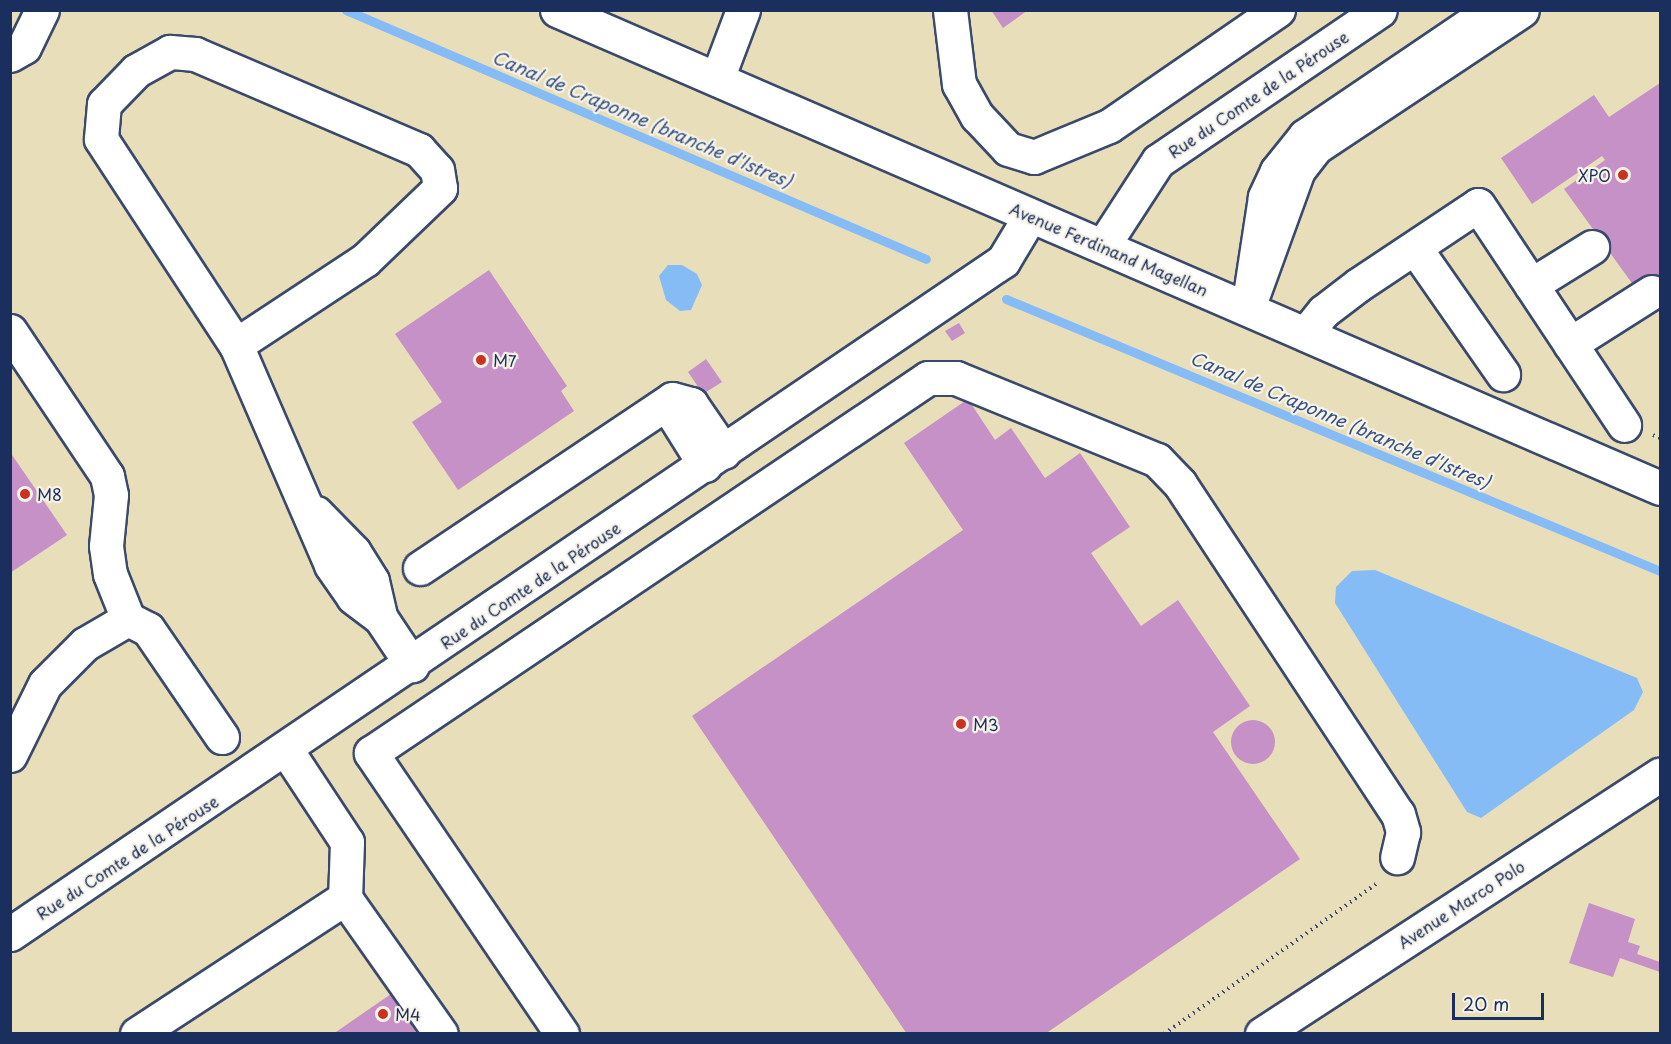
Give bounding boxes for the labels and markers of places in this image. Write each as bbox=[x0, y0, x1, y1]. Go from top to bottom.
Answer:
place label: XPO bbox=[1578, 165, 1611, 185]
marker: XPO bbox=[1616, 168, 1630, 182]
place label: M7 bbox=[493, 350, 517, 370]
marker: M7 bbox=[474, 353, 488, 367]
place label: M8 bbox=[37, 484, 62, 504]
marker: M8 bbox=[18, 487, 32, 501]
place label: M3 bbox=[973, 714, 999, 734]
marker: M3 bbox=[954, 717, 968, 731]
place label: M4 bbox=[395, 1004, 421, 1024]
marker: M4 bbox=[376, 1007, 390, 1021]

